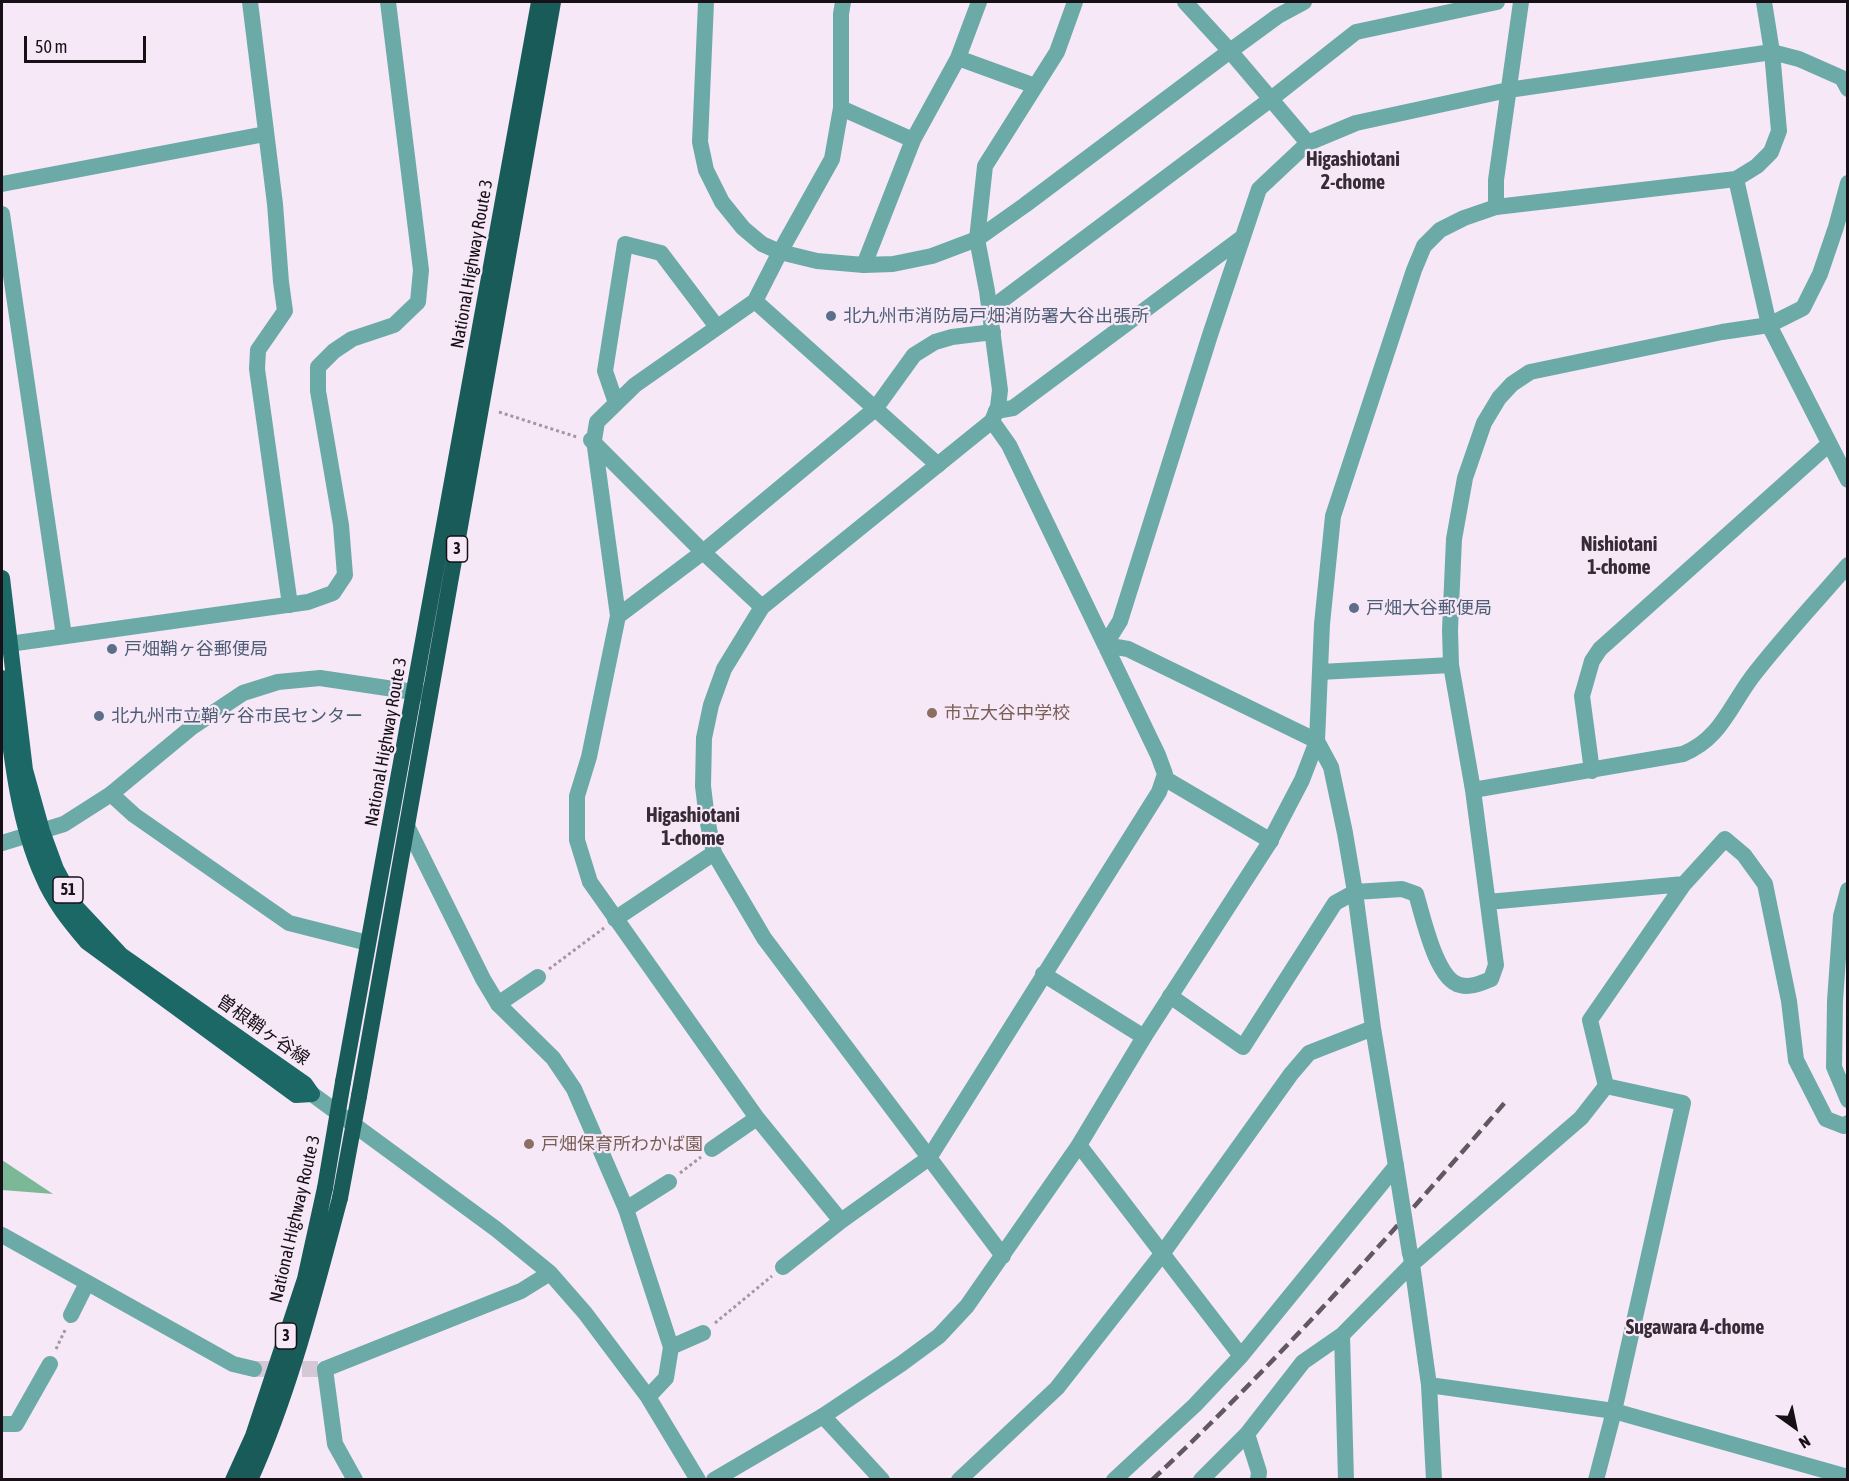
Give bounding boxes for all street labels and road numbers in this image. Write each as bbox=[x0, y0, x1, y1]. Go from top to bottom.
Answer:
street label: National Highway Route 3 bbox=[446, 178, 498, 350]
road number: 3 bbox=[446, 536, 468, 562]
street label: National Highway Route 3 bbox=[360, 656, 412, 828]
road number: 51 bbox=[53, 877, 83, 903]
street label: 曽根鞘ヶ谷線 bbox=[213, 990, 313, 1070]
street label: National Highway Route 3 bbox=[265, 1133, 325, 1305]
road number: 3 bbox=[276, 1323, 296, 1349]

